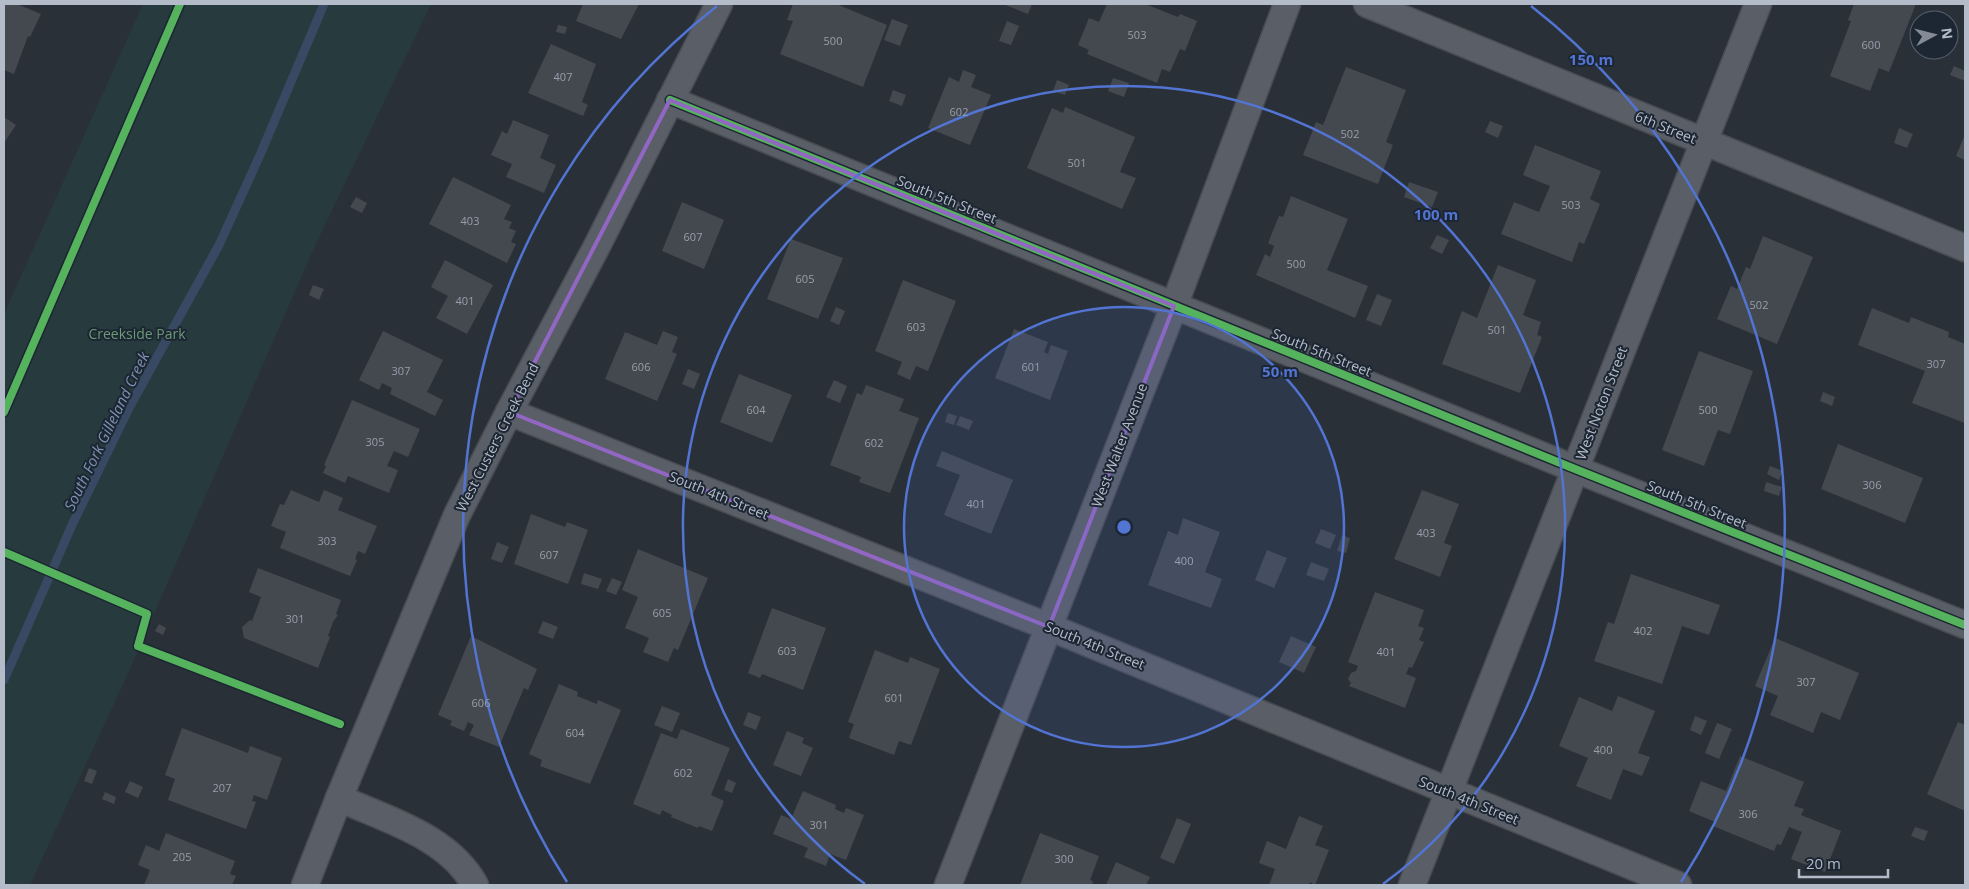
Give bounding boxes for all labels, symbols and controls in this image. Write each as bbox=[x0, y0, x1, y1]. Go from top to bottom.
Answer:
north arrow bbox=[1909, 10, 1959, 60]
house number: 503 bbox=[1128, 27, 1146, 42]
text: N bbox=[1937, 27, 1958, 40]
house number: 500 bbox=[824, 33, 842, 48]
house number: 600 bbox=[1862, 37, 1880, 52]
text: 150 m bbox=[1569, 49, 1613, 69]
house number: 407 bbox=[554, 69, 572, 84]
house number: 602 bbox=[950, 104, 968, 119]
street label: 6th Street bbox=[1633, 106, 1699, 148]
house number: 502 bbox=[1341, 126, 1359, 141]
house number: 501 bbox=[1068, 155, 1086, 170]
street label: South 5th Street bbox=[894, 170, 1000, 228]
house number: 503 bbox=[1562, 197, 1580, 212]
text: 100 m bbox=[1414, 204, 1458, 224]
house number: 403 bbox=[461, 213, 479, 228]
house number: 607 bbox=[684, 229, 702, 244]
house number: 500 bbox=[1287, 256, 1305, 271]
house number: 605 bbox=[796, 271, 814, 286]
house number: 401 bbox=[456, 293, 474, 308]
house number: 502 bbox=[1750, 297, 1768, 312]
house number: 603 bbox=[907, 319, 925, 334]
house number: 501 bbox=[1488, 322, 1506, 337]
street label: South 5th Street bbox=[1269, 323, 1375, 381]
park label: Creekside Park bbox=[88, 324, 186, 343]
street label: West Noton Street bbox=[1571, 344, 1631, 462]
water label: South Fork Gilleland Creek bbox=[59, 348, 154, 514]
house number: 307 bbox=[1927, 356, 1945, 371]
street label: West Custers Creek Bend bbox=[451, 359, 543, 515]
house number: 606 bbox=[632, 359, 650, 374]
house number: 601 bbox=[1022, 359, 1040, 374]
text: 50 m bbox=[1262, 361, 1298, 381]
house number: 307 bbox=[392, 363, 410, 378]
street label: West Walter Avenue bbox=[1087, 380, 1151, 510]
house number: 604 bbox=[747, 402, 766, 417]
house number: 500 bbox=[1699, 402, 1717, 417]
house number: 305 bbox=[366, 434, 384, 449]
house number: 602 bbox=[865, 435, 883, 450]
street label: South 4th Street bbox=[666, 466, 772, 524]
street label: South 5th Street bbox=[1644, 475, 1750, 533]
house number: 306 bbox=[1863, 477, 1881, 492]
house number: 401 bbox=[967, 496, 985, 511]
centre of rings bbox=[1115, 518, 1133, 536]
house number: 403 bbox=[1417, 525, 1435, 540]
house number: 303 bbox=[318, 533, 336, 548]
house number: 607 bbox=[540, 547, 558, 562]
house number: 400 bbox=[1175, 553, 1193, 568]
house number: 605 bbox=[653, 605, 671, 620]
house number: 301 bbox=[286, 611, 304, 626]
street label: South 4th Street bbox=[1042, 616, 1148, 674]
house number: 402 bbox=[1634, 623, 1652, 638]
house number: 603 bbox=[778, 643, 796, 658]
house number: 401 bbox=[1377, 644, 1395, 659]
house number: 307 bbox=[1797, 674, 1815, 689]
house number: 601 bbox=[885, 690, 903, 705]
house number: 606 bbox=[472, 695, 490, 710]
house number: 604 bbox=[566, 725, 585, 740]
house number: 400 bbox=[1594, 742, 1612, 757]
house number: 602 bbox=[674, 765, 692, 780]
street label: South 4th Street bbox=[1416, 771, 1522, 829]
house number: 207 bbox=[213, 780, 231, 795]
house number: 306 bbox=[1739, 806, 1757, 821]
house number: 301 bbox=[810, 817, 828, 832]
scale bar bbox=[1799, 846, 1888, 878]
house number: 205 bbox=[173, 849, 191, 864]
house number: 300 bbox=[1055, 851, 1073, 866]
text: 20 m bbox=[1806, 853, 1841, 873]

